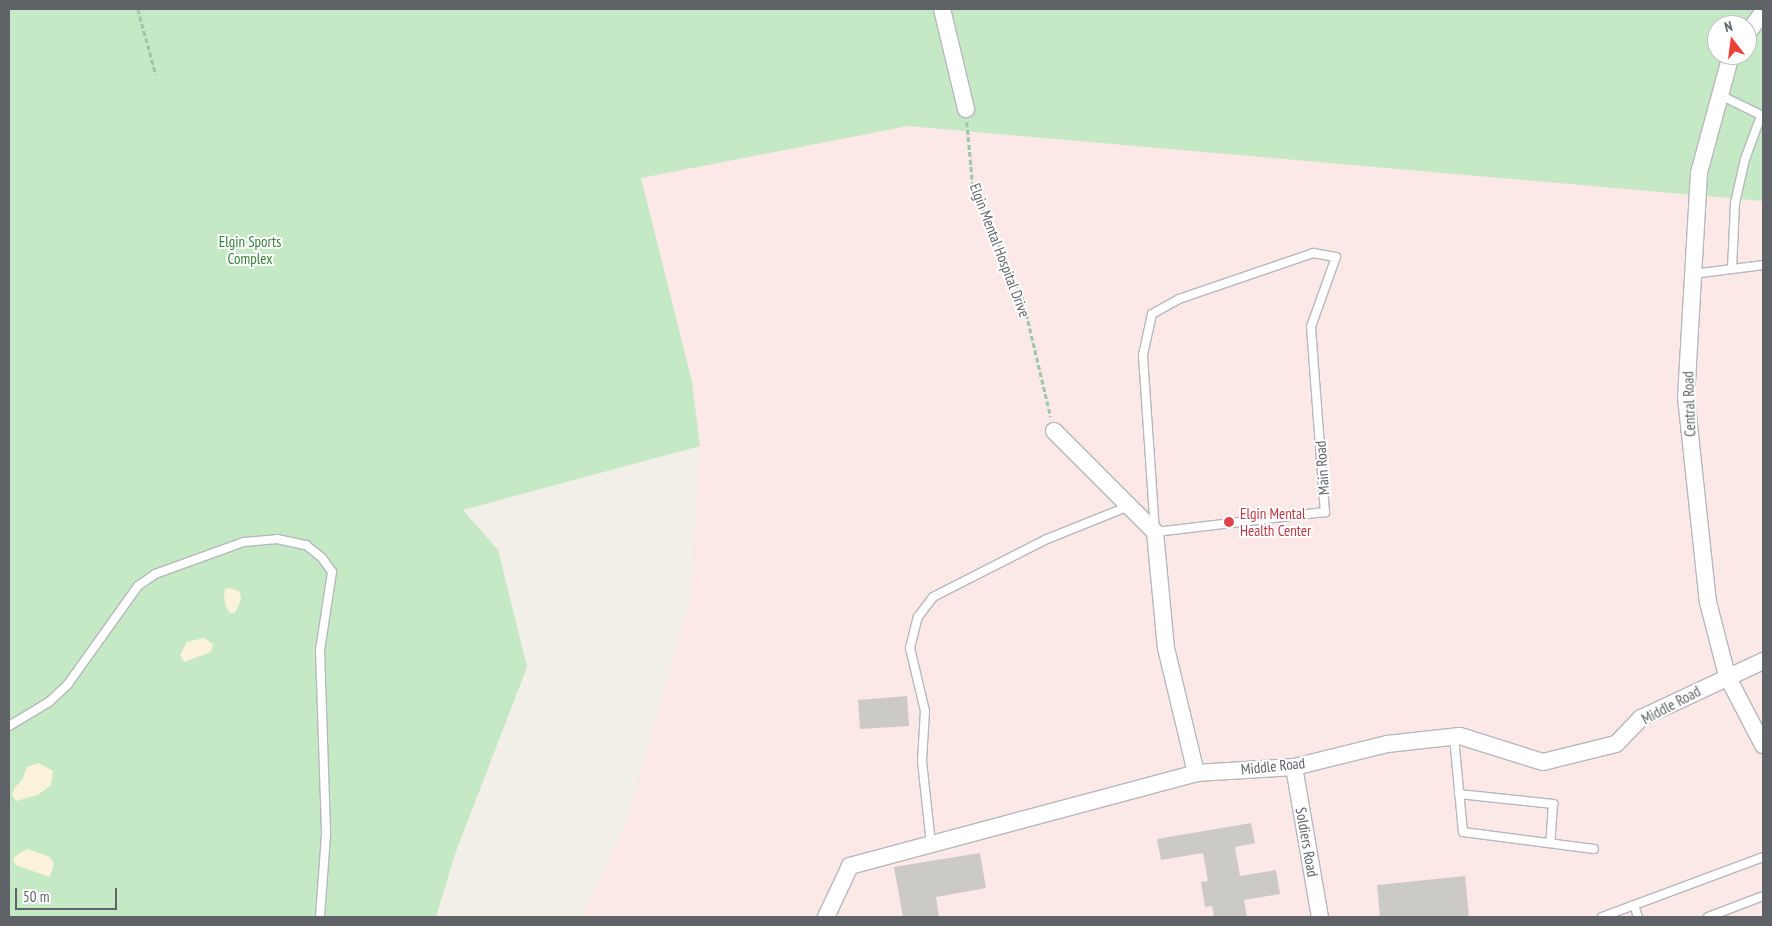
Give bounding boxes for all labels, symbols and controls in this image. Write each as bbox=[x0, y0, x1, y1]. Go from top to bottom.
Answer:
north arrow bbox=[1707, 15, 1757, 65]
text: N bbox=[1722, 17, 1734, 36]
street label: Elgin Mental Hospital Drive bbox=[966, 180, 1034, 320]
park label: Elgin Sports Complex bbox=[219, 232, 281, 267]
street label: Central Road bbox=[1679, 371, 1699, 437]
street label: Main Road bbox=[1311, 440, 1333, 496]
place label: Elgin Mental Health Center bbox=[1240, 504, 1311, 539]
marker: Elgin Mental Health Center bbox=[1222, 515, 1236, 529]
street label: Middle Road bbox=[1638, 682, 1704, 728]
street label: Middle Road bbox=[1240, 754, 1306, 778]
street label: Soldiers Road bbox=[1292, 806, 1322, 878]
scale bar bbox=[18, 878, 120, 910]
text: 50 m bbox=[23, 887, 49, 906]

